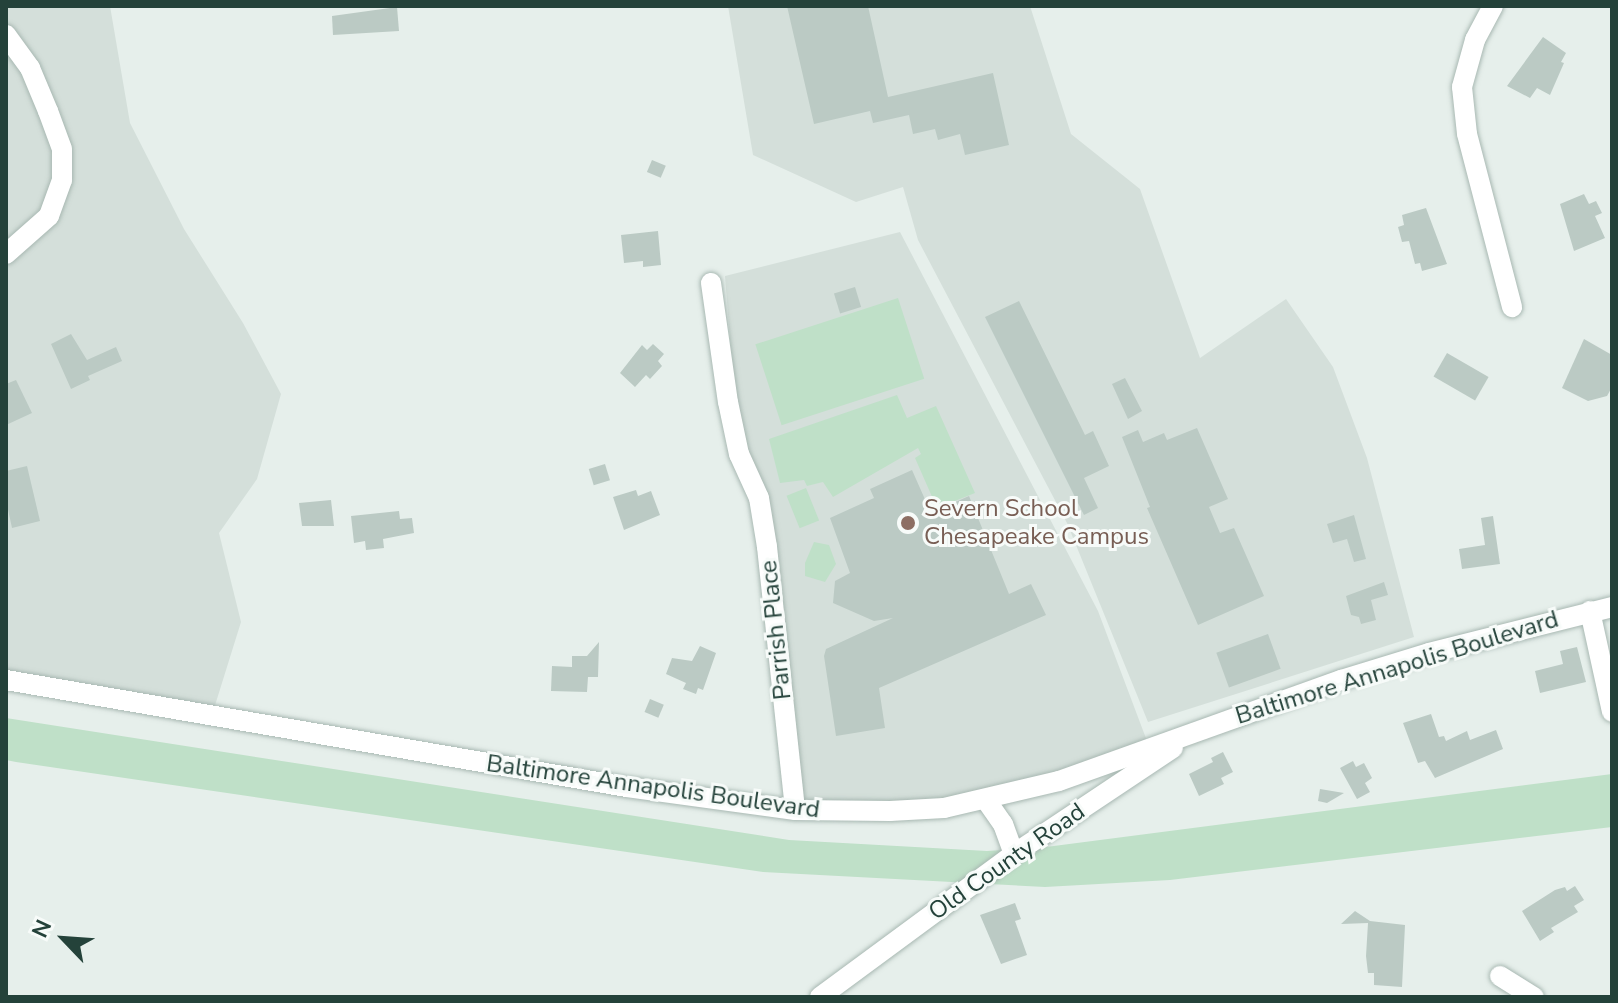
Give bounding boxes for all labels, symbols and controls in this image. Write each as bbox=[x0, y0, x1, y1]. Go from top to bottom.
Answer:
place label: Severn School Chesapeake Campus bbox=[924, 495, 1149, 551]
marker: Severn School Chesapeake Campus bbox=[899, 514, 917, 532]
street label: Parrish Place bbox=[754, 559, 798, 701]
street label: Baltimore Annapolis Boulevard bbox=[1232, 605, 1562, 731]
street label: Baltimore Annapolis Boulevard bbox=[485, 749, 821, 825]
street label: Old County Road bbox=[923, 797, 1091, 927]
north arrow bbox=[24, 899, 104, 979]
text: N bbox=[25, 915, 59, 943]

